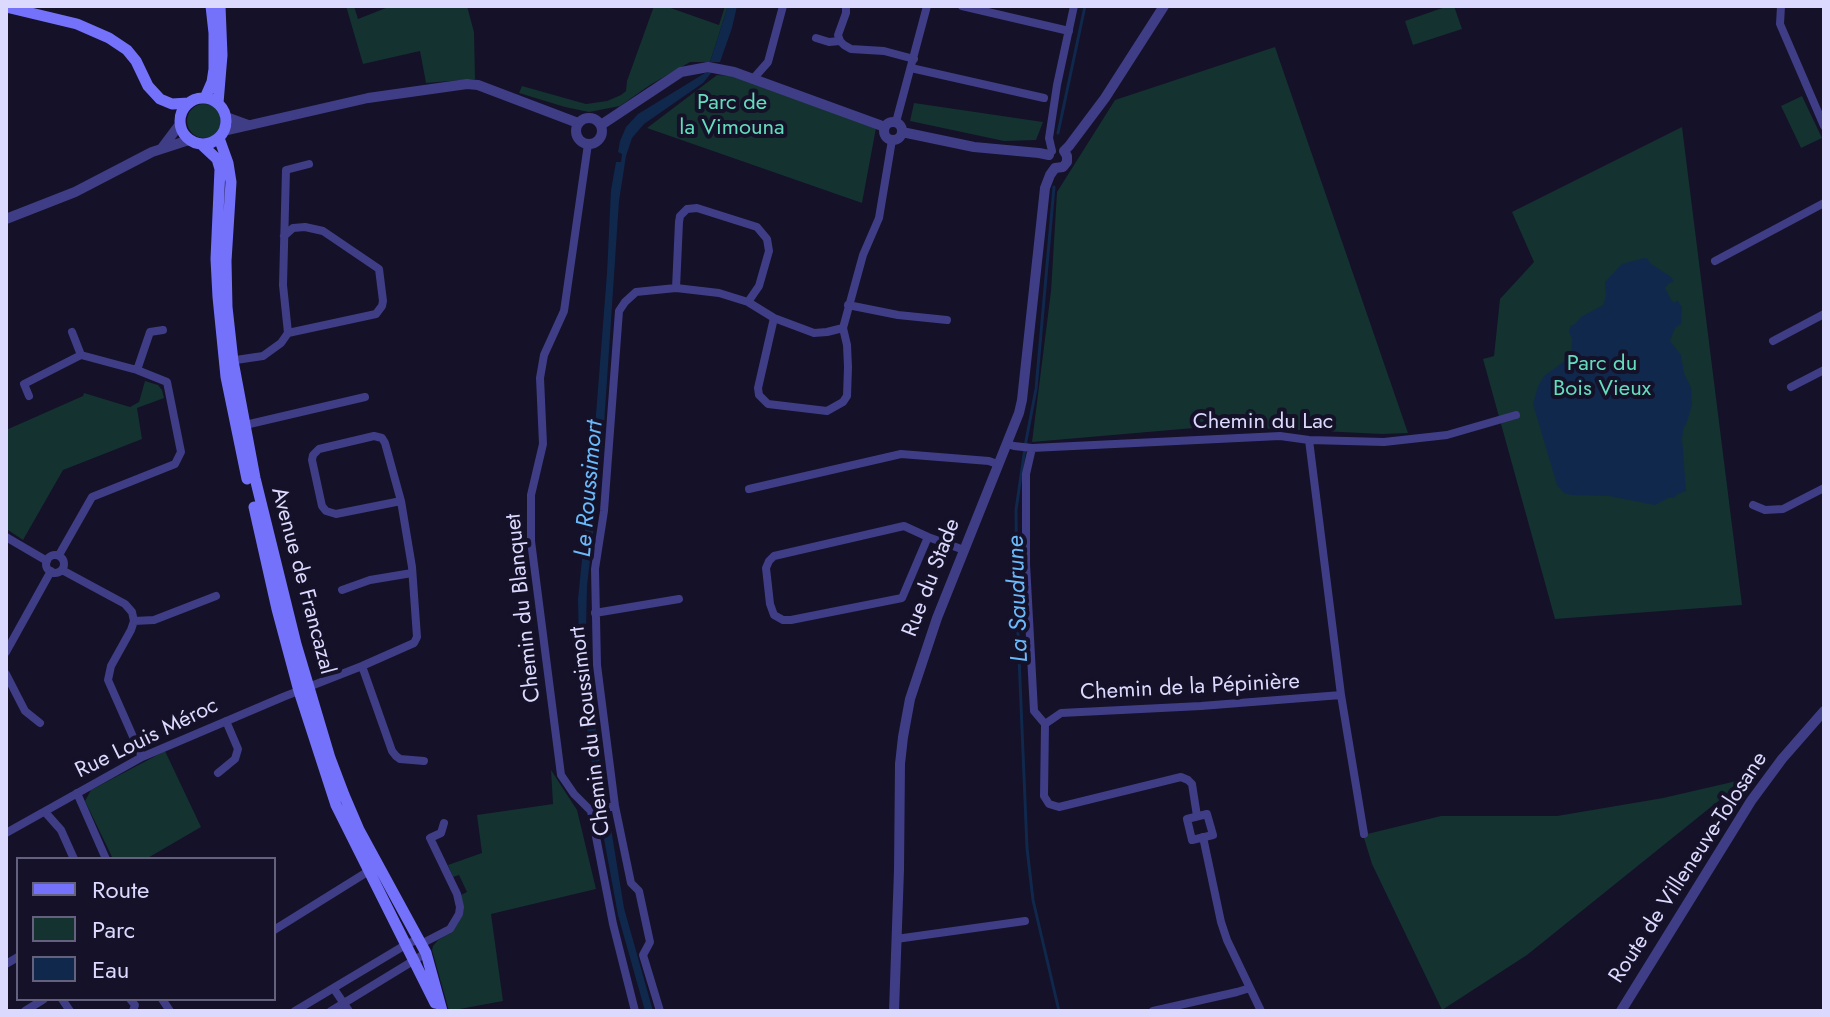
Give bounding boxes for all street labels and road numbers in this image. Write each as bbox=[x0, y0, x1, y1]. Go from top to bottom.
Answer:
street label: Chemin du Lac bbox=[1193, 410, 1333, 436]
street label: Avenue de Francazal bbox=[264, 485, 340, 677]
street label: Chemin du Blanquet bbox=[501, 512, 547, 704]
street label: Rue du Stade bbox=[897, 515, 967, 641]
street label: Chemin du Roussimort bbox=[565, 625, 617, 837]
street label: Chemin de la Pépinière bbox=[1080, 669, 1300, 707]
street label: Rue Louis Méroc bbox=[71, 693, 223, 785]
street label: Route de Villeneuve-Tolosane bbox=[1604, 747, 1774, 989]

